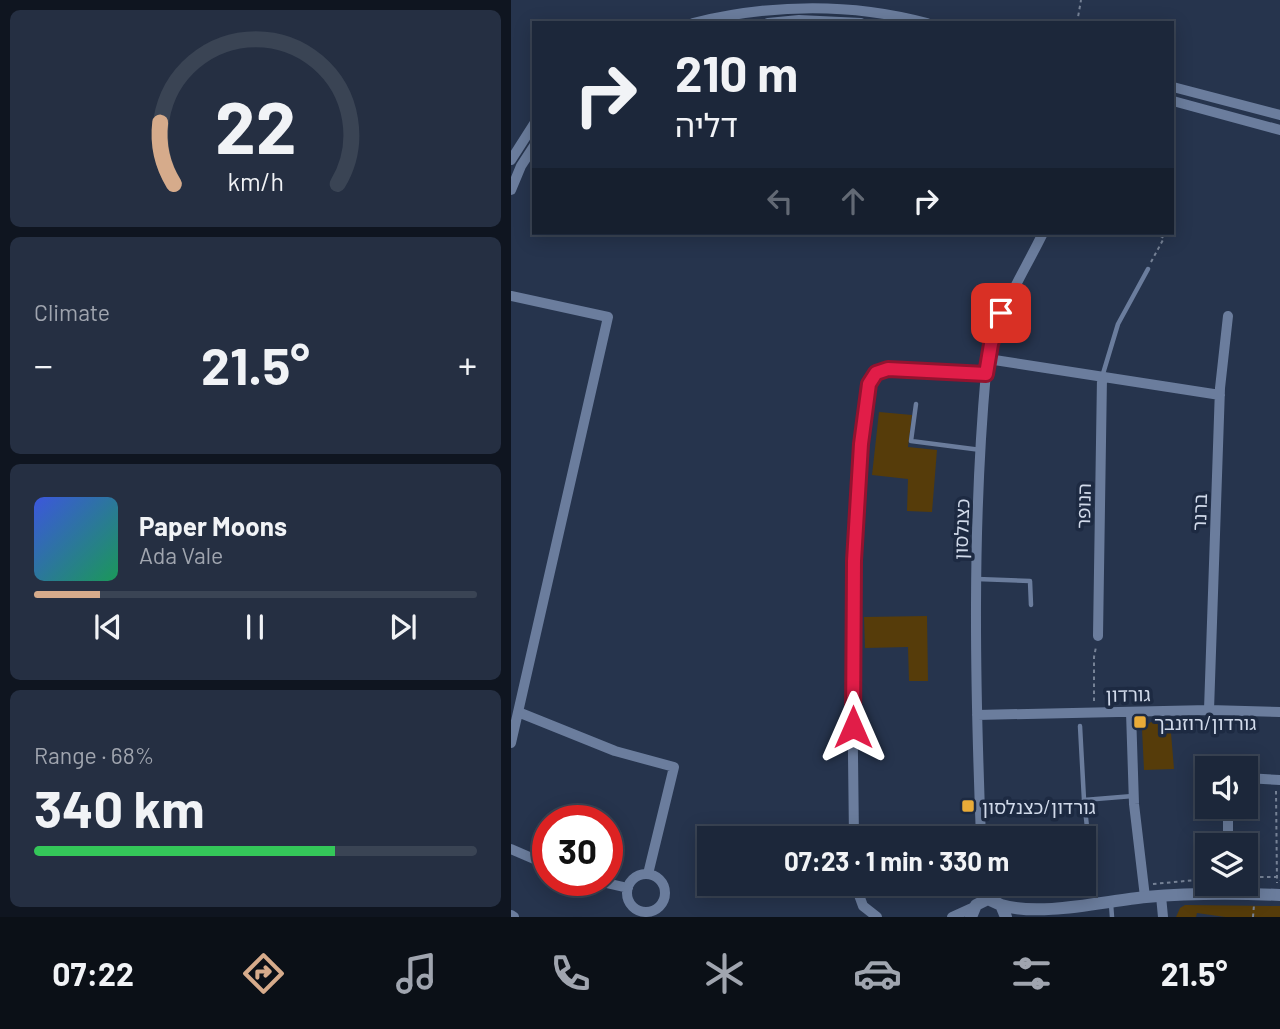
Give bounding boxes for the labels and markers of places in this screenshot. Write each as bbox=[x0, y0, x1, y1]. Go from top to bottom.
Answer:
pin bbox=[971, 283, 1031, 343]
place label: גורדון/רוזנבך bbox=[1154, 711, 1256, 734]
marker: גורדון/רוזנבך bbox=[1132, 714, 1148, 730]
place label: גורדון/כצנלסון bbox=[982, 795, 1096, 818]
marker: גורדון/כצנלסון bbox=[960, 798, 976, 814]

